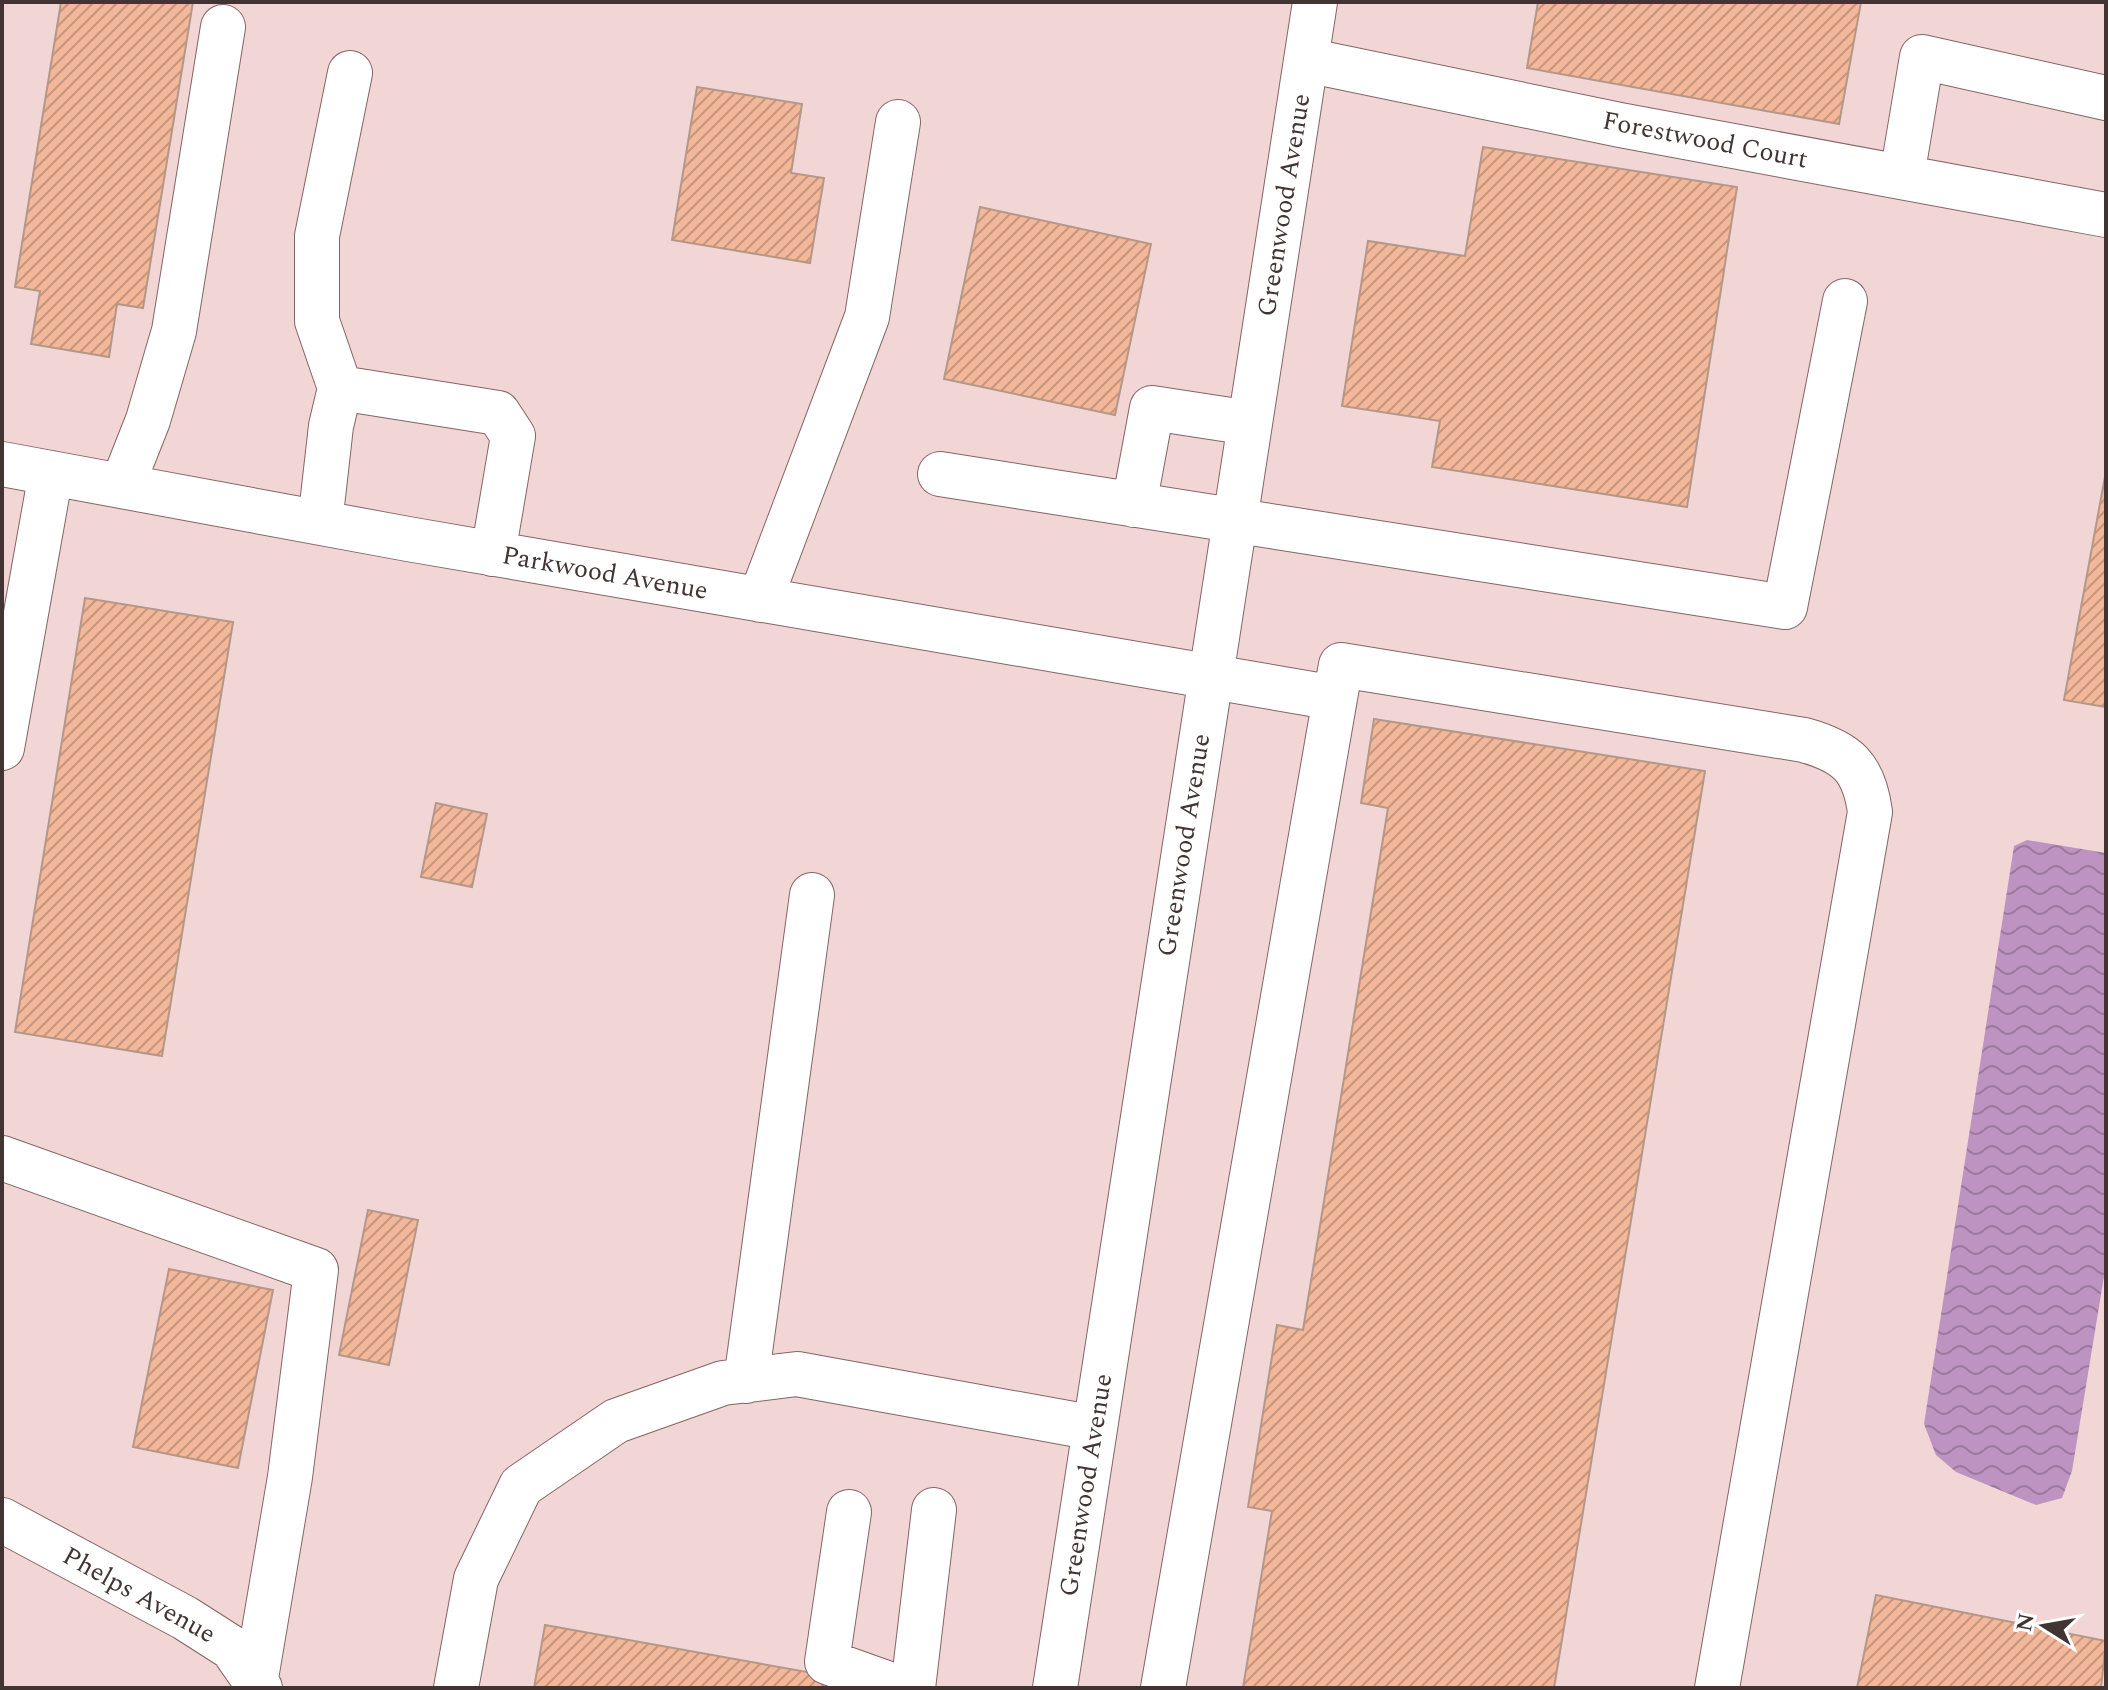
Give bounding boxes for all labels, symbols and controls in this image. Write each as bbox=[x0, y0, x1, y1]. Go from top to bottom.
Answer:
street label: Greenwood Avenue bbox=[1247, 91, 1321, 319]
street label: Forestwood Court bbox=[1599, 100, 1811, 180]
street label: Parkwood Avenue bbox=[499, 535, 711, 611]
street label: Greenwood Avenue bbox=[1147, 731, 1221, 959]
street label: Greenwood Avenue bbox=[1049, 1371, 1123, 1599]
street label: Phelps Avenue bbox=[55, 1536, 223, 1654]
north arrow bbox=[2004, 1586, 2084, 1666]
text: N bbox=[2008, 1610, 2044, 1634]

